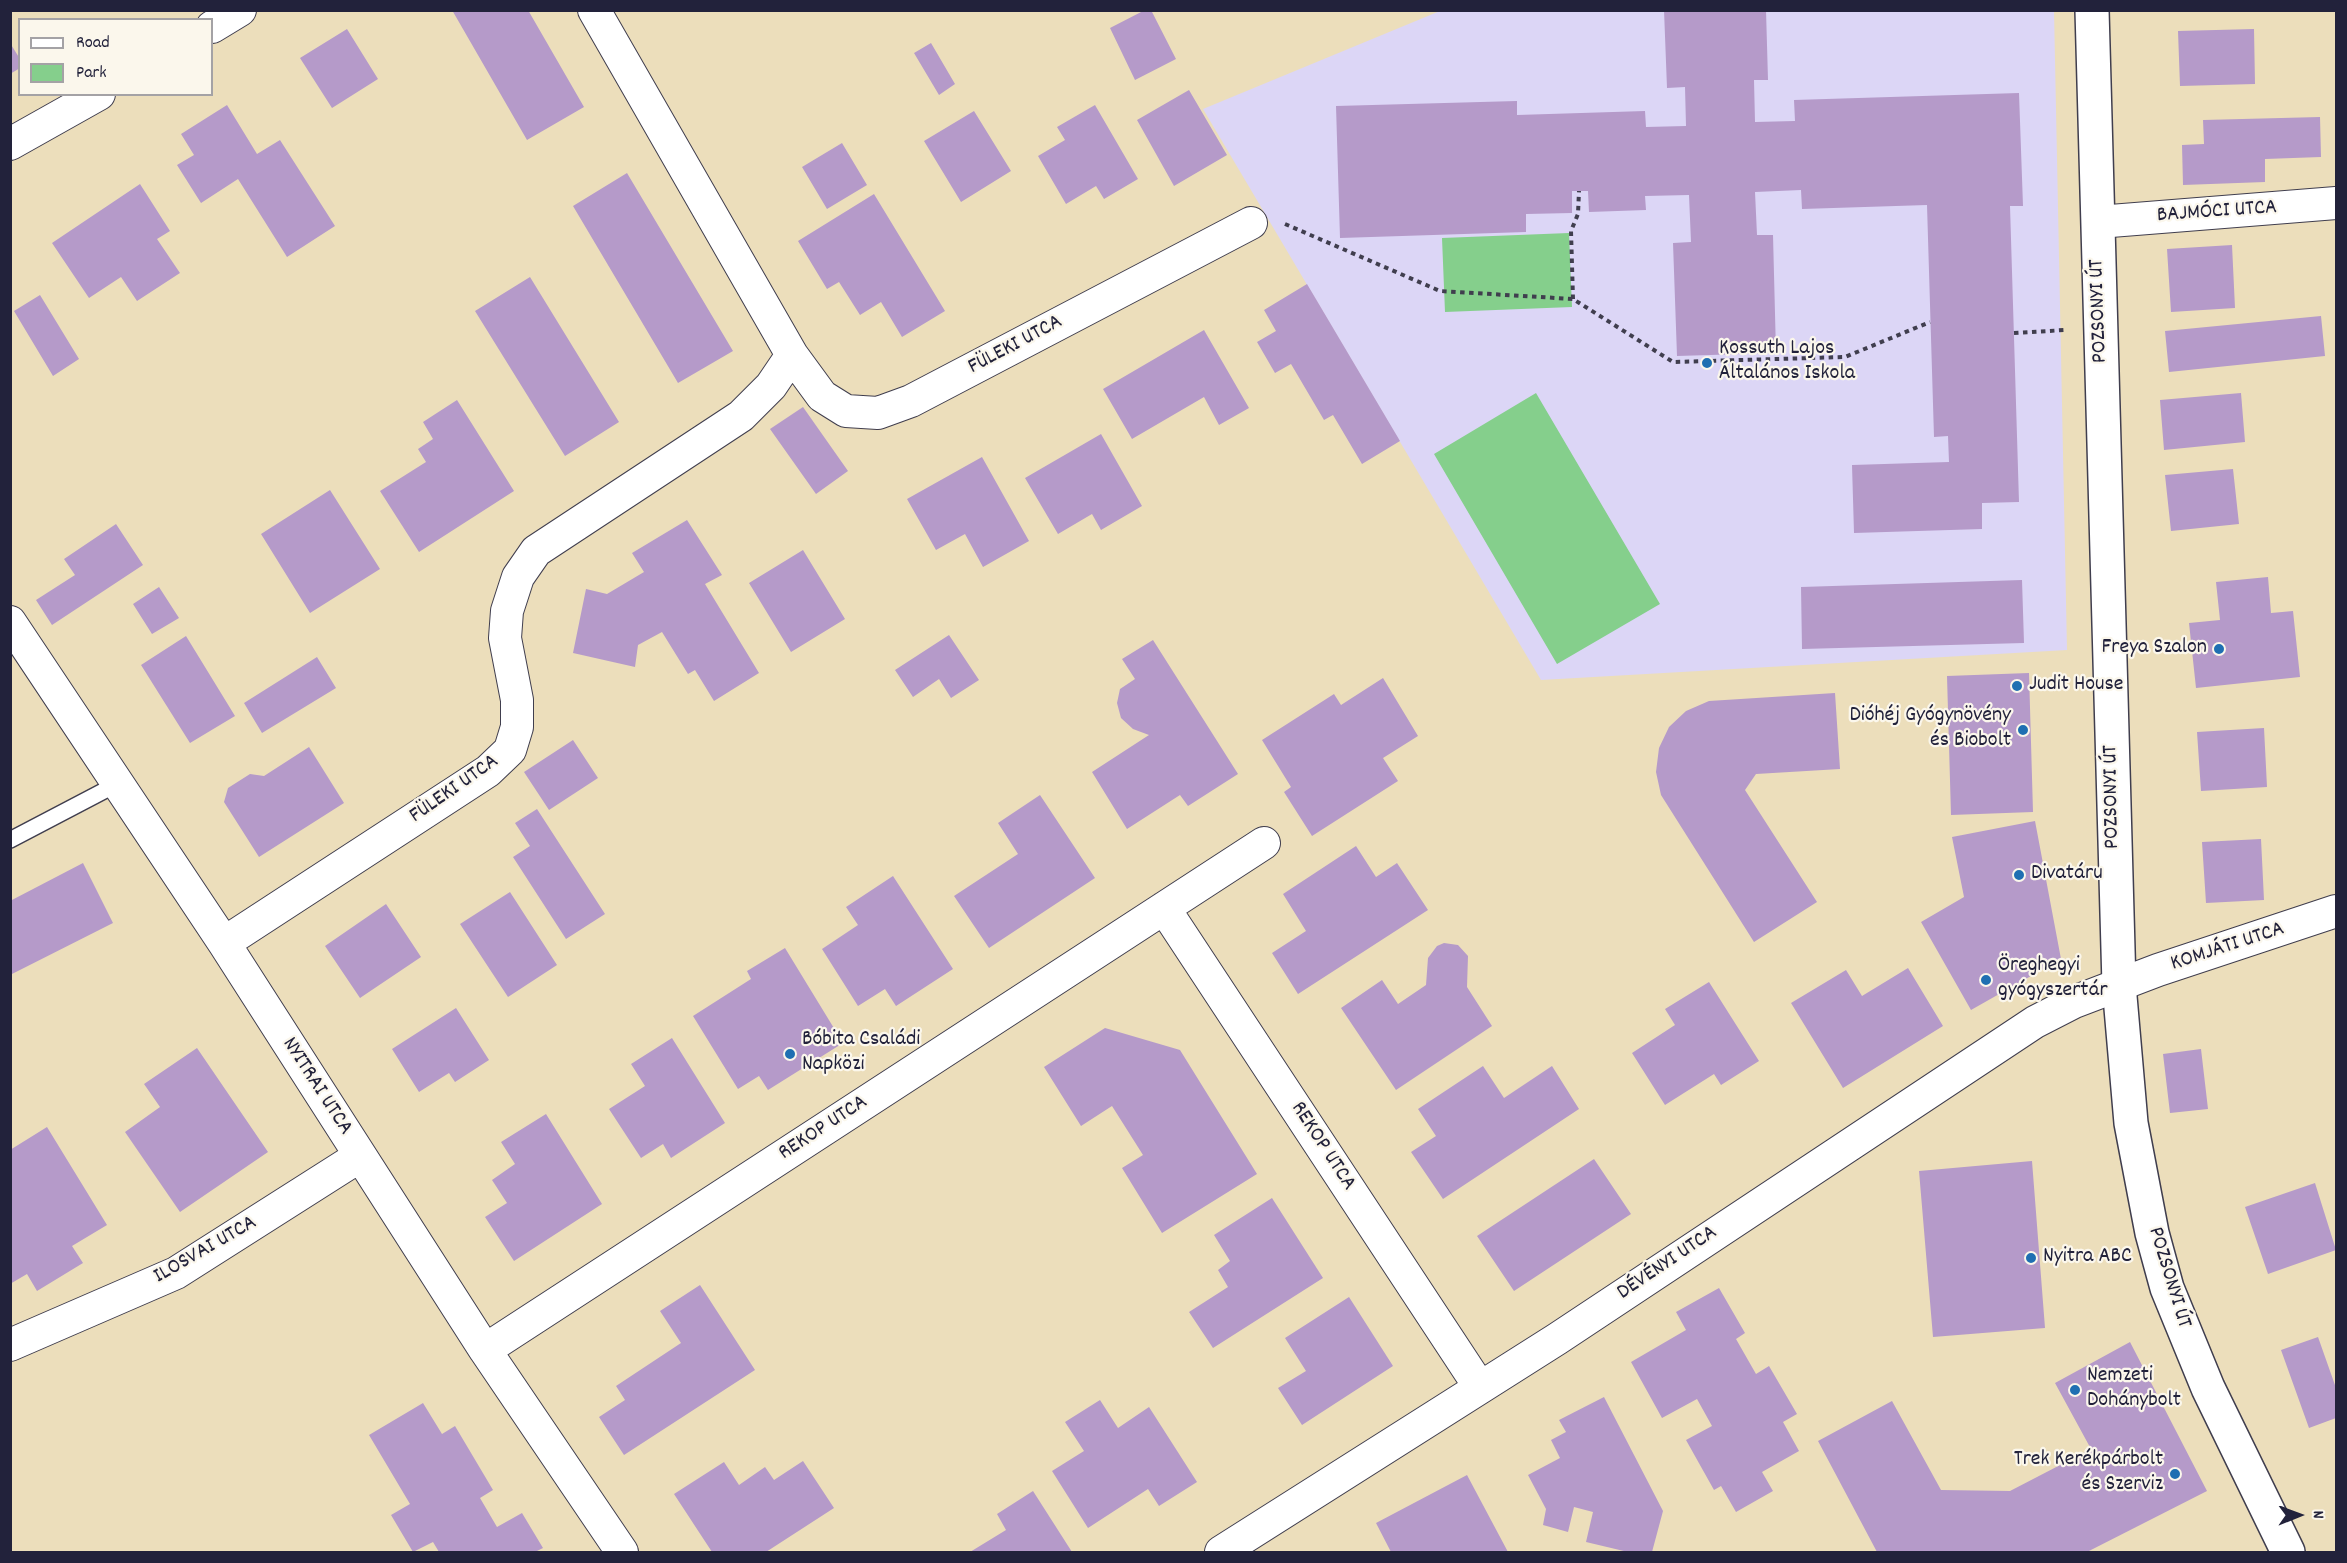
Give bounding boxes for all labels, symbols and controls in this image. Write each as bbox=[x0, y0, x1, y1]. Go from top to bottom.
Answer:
legend bbox=[18, 18, 213, 96]
text: Road bbox=[76, 31, 110, 56]
text: Park bbox=[76, 61, 107, 86]
street label: BAJMÓCI UTCA bbox=[2156, 196, 2278, 230]
street label: POZSONYI ÚT bbox=[2085, 258, 2115, 364]
street label: FÜLEKI UTCA bbox=[964, 310, 1068, 382]
place label: Kossuth Lajos Általános Iskola bbox=[1719, 337, 1855, 388]
marker: Kossuth Lajos Általános Iskola bbox=[1700, 356, 1714, 370]
place label: Freya Szalon bbox=[2102, 636, 2207, 662]
marker: Freya Szalon bbox=[2212, 642, 2226, 656]
place label: Judit House bbox=[2029, 673, 2123, 699]
marker: Judit House bbox=[2010, 679, 2024, 693]
place label: Dióhéj Gyógynövény és Biobolt bbox=[1849, 704, 2011, 756]
marker: Dióhéj Gyógynövény és Biobolt bbox=[2016, 723, 2030, 737]
street label: POZSONYI ÚT bbox=[2099, 745, 2127, 849]
street label: FÜLEKI UTCA bbox=[405, 750, 505, 830]
place label: Divatáru bbox=[2031, 862, 2103, 888]
marker: Divatáru bbox=[2012, 868, 2026, 882]
street label: KOMJÁTI UTCA bbox=[2168, 917, 2288, 979]
place label: Öreghegyi gyógyszertár bbox=[1998, 954, 2108, 1005]
marker: Öreghegyi gyógyszertár bbox=[1979, 973, 1993, 987]
place label: Bóbita Családi Napközi bbox=[802, 1028, 920, 1080]
street label: NYITRAI UTCA bbox=[275, 1033, 357, 1141]
marker: Bóbita Családi Napközi bbox=[783, 1047, 797, 1061]
street label: REKOP UTCA bbox=[775, 1090, 873, 1168]
street label: REKOP UTCA bbox=[1283, 1098, 1361, 1196]
street label: ILOSVAI UTCA bbox=[150, 1211, 262, 1291]
street label: DÉVÉNYI UTCA bbox=[1613, 1221, 1723, 1307]
street label: POZSONYI ÚT bbox=[2140, 1224, 2196, 1332]
place label: Nyitra ABC bbox=[2043, 1245, 2132, 1271]
marker: Nyitra ABC bbox=[2024, 1251, 2038, 1265]
place label: Nemzeti Dohánybolt bbox=[2087, 1364, 2181, 1416]
marker: Nemzeti Dohánybolt bbox=[2068, 1383, 2082, 1397]
place label: Trek Kerékpárbolt és Szerviz bbox=[2014, 1448, 2163, 1500]
marker: Trek Kerékpárbolt és Szerviz bbox=[2168, 1467, 2182, 1481]
north arrow bbox=[2269, 1485, 2329, 1545]
text: N bbox=[2306, 1511, 2329, 1519]

